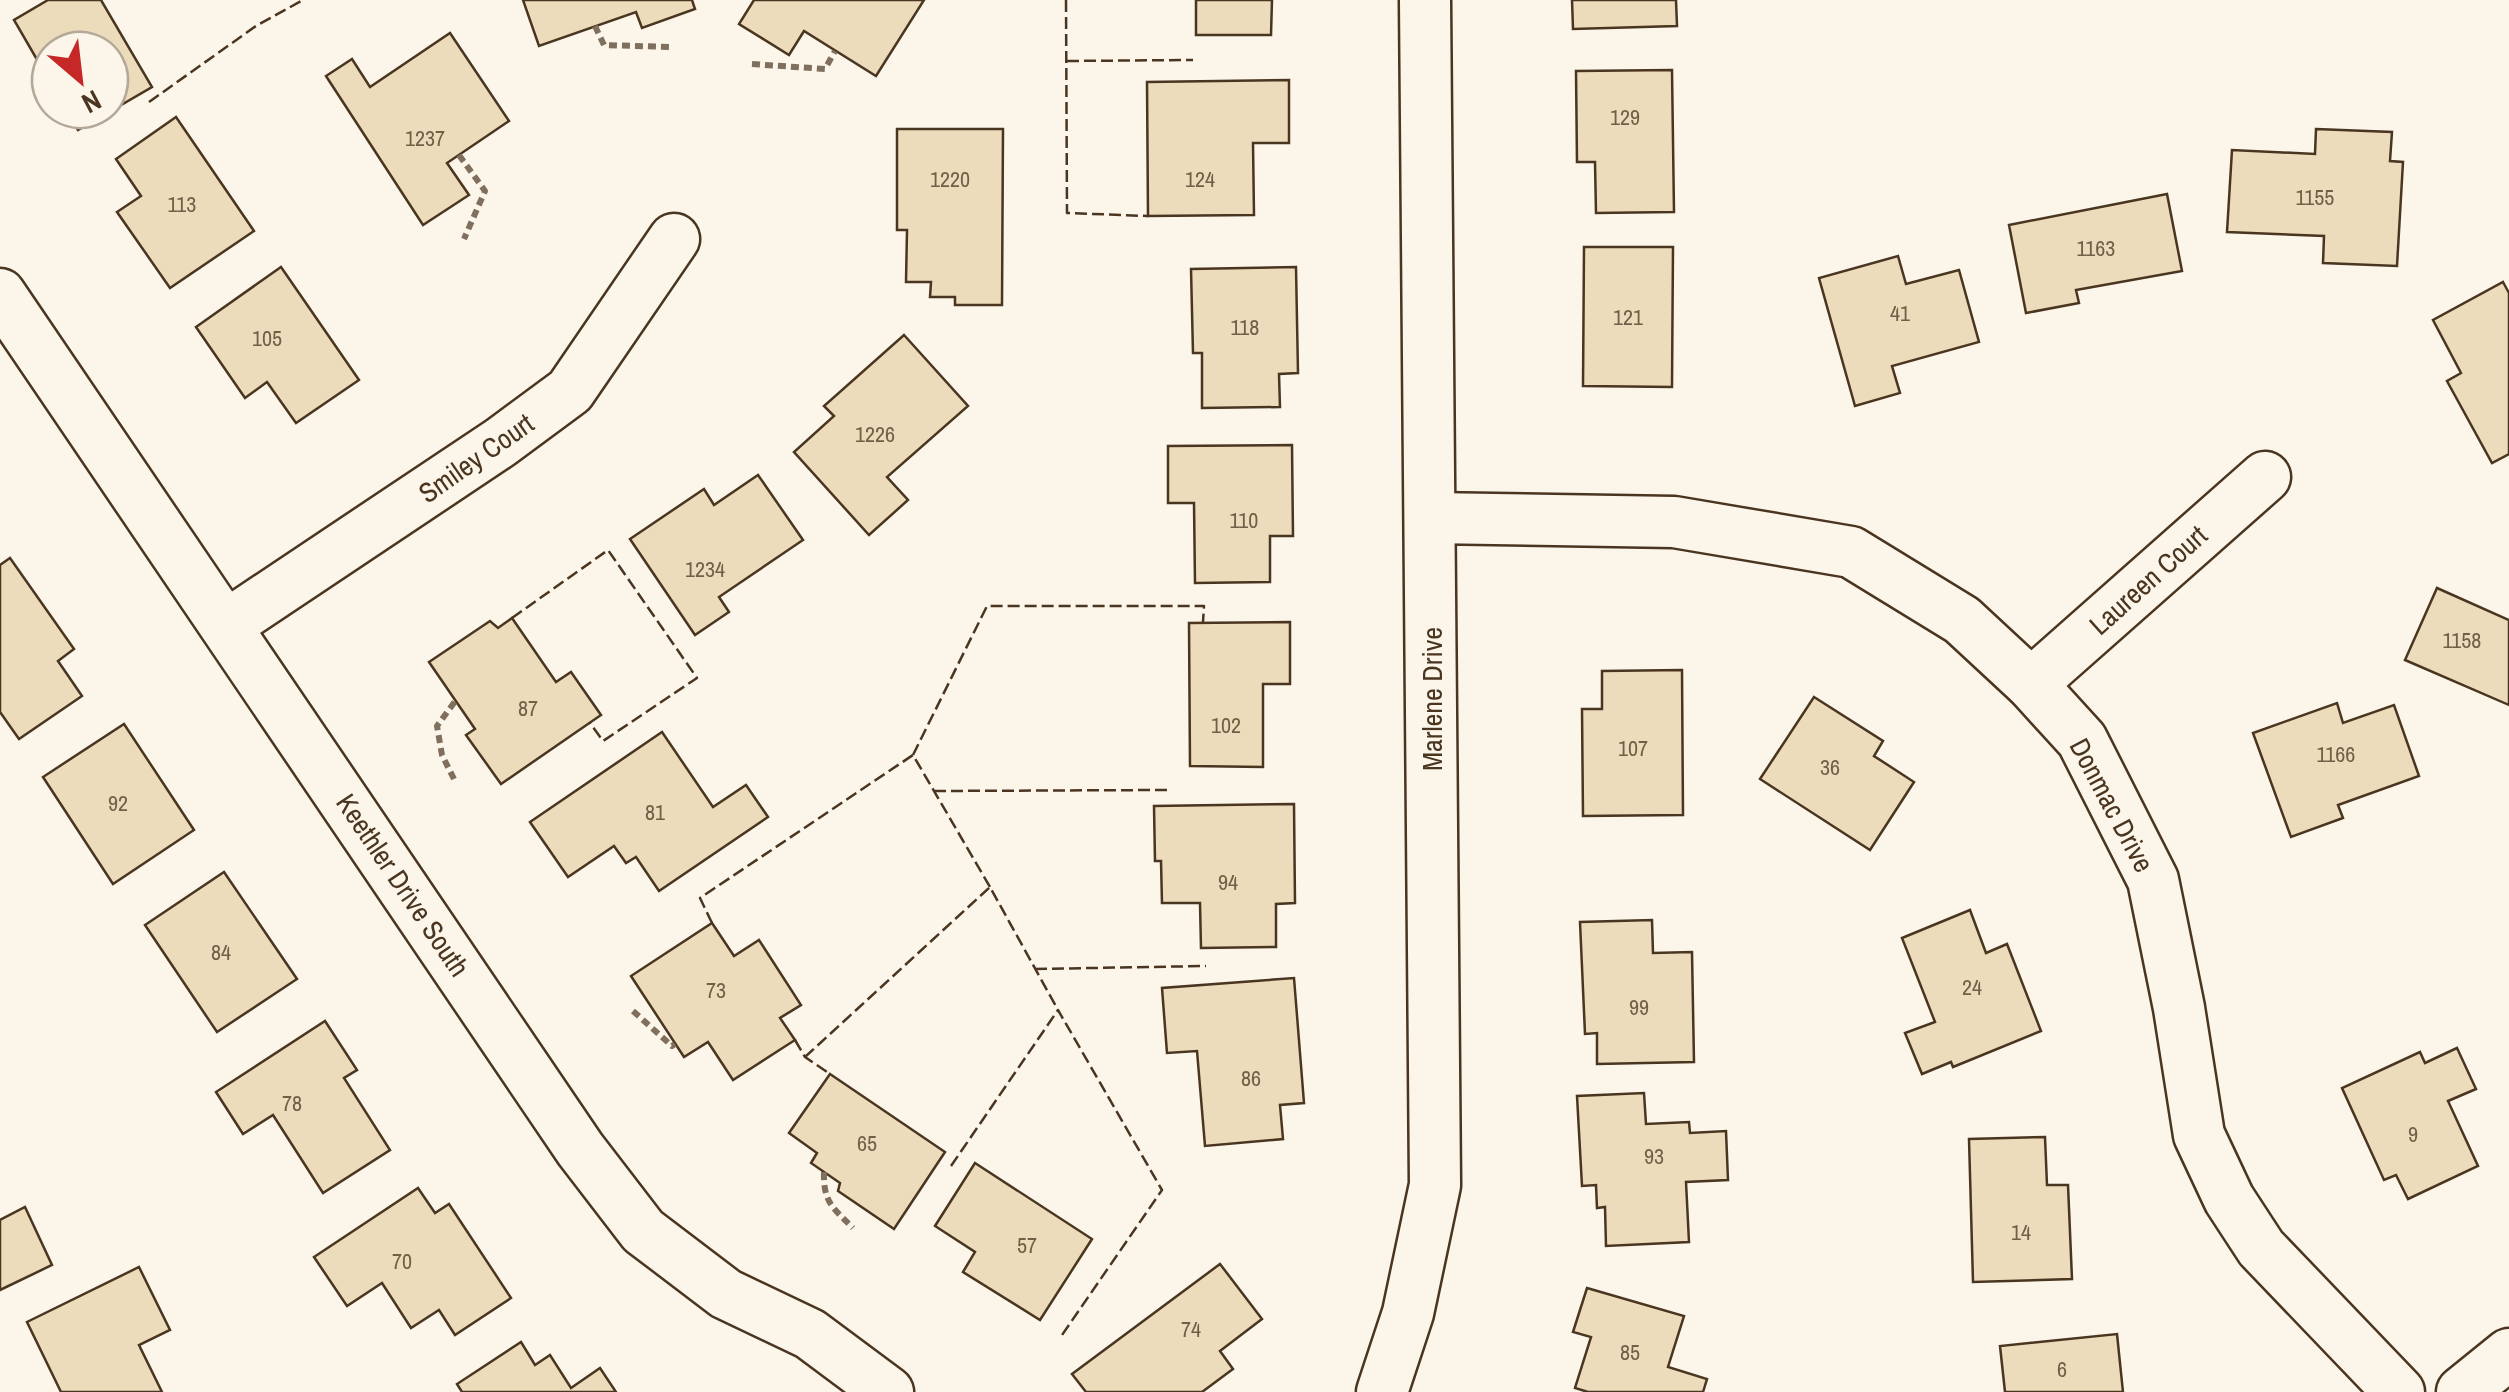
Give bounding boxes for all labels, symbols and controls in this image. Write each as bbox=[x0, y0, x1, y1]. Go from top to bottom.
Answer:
north arrow bbox=[30, 30, 130, 130]
text: N bbox=[75, 81, 108, 123]
house number: 129 bbox=[1610, 102, 1640, 132]
house number: 1237 bbox=[405, 123, 445, 153]
house number: 1220 bbox=[930, 164, 970, 194]
house number: 124 bbox=[1185, 164, 1215, 194]
house number: 1155 bbox=[2296, 182, 2334, 212]
house number: 113 bbox=[168, 189, 196, 219]
house number: 1163 bbox=[2077, 233, 2115, 263]
house number: 41 bbox=[1890, 298, 1910, 328]
house number: 121 bbox=[1613, 302, 1643, 332]
house number: 118 bbox=[1231, 312, 1259, 342]
house number: 105 bbox=[252, 323, 282, 353]
street label: Smiley Court bbox=[411, 404, 541, 512]
house number: 1226 bbox=[855, 419, 895, 449]
house number: 110 bbox=[1230, 505, 1258, 535]
street label: Laureen Court bbox=[2081, 517, 2215, 643]
house number: 1234 bbox=[685, 554, 725, 584]
house number: 1158 bbox=[2443, 625, 2481, 655]
street label: Marlene Drive bbox=[1413, 627, 1451, 771]
house number: 87 bbox=[518, 693, 538, 723]
house number: 102 bbox=[1211, 710, 1241, 740]
street label: Donmac Drive bbox=[2061, 731, 2163, 879]
house number: 107 bbox=[1618, 733, 1648, 763]
house number: 1166 bbox=[2317, 739, 2355, 769]
house number: 36 bbox=[1820, 752, 1840, 782]
street label: Keethler Drive South bbox=[328, 786, 478, 984]
house number: 92 bbox=[108, 788, 128, 818]
house number: 81 bbox=[645, 797, 665, 827]
house number: 94 bbox=[1218, 867, 1238, 897]
house number: 84 bbox=[211, 937, 231, 967]
house number: 24 bbox=[1962, 972, 1982, 1002]
house number: 73 bbox=[706, 975, 726, 1005]
house number: 99 bbox=[1629, 992, 1649, 1022]
house number: 86 bbox=[1241, 1063, 1261, 1093]
house number: 78 bbox=[282, 1088, 302, 1118]
house number: 9 bbox=[2408, 1119, 2418, 1149]
house number: 65 bbox=[857, 1128, 877, 1158]
house number: 93 bbox=[1644, 1141, 1664, 1171]
house number: 14 bbox=[2011, 1217, 2031, 1247]
house number: 57 bbox=[1017, 1230, 1037, 1260]
house number: 70 bbox=[392, 1246, 412, 1276]
house number: 74 bbox=[1181, 1314, 1201, 1344]
house number: 85 bbox=[1620, 1337, 1640, 1367]
house number: 6 bbox=[2057, 1354, 2067, 1384]

